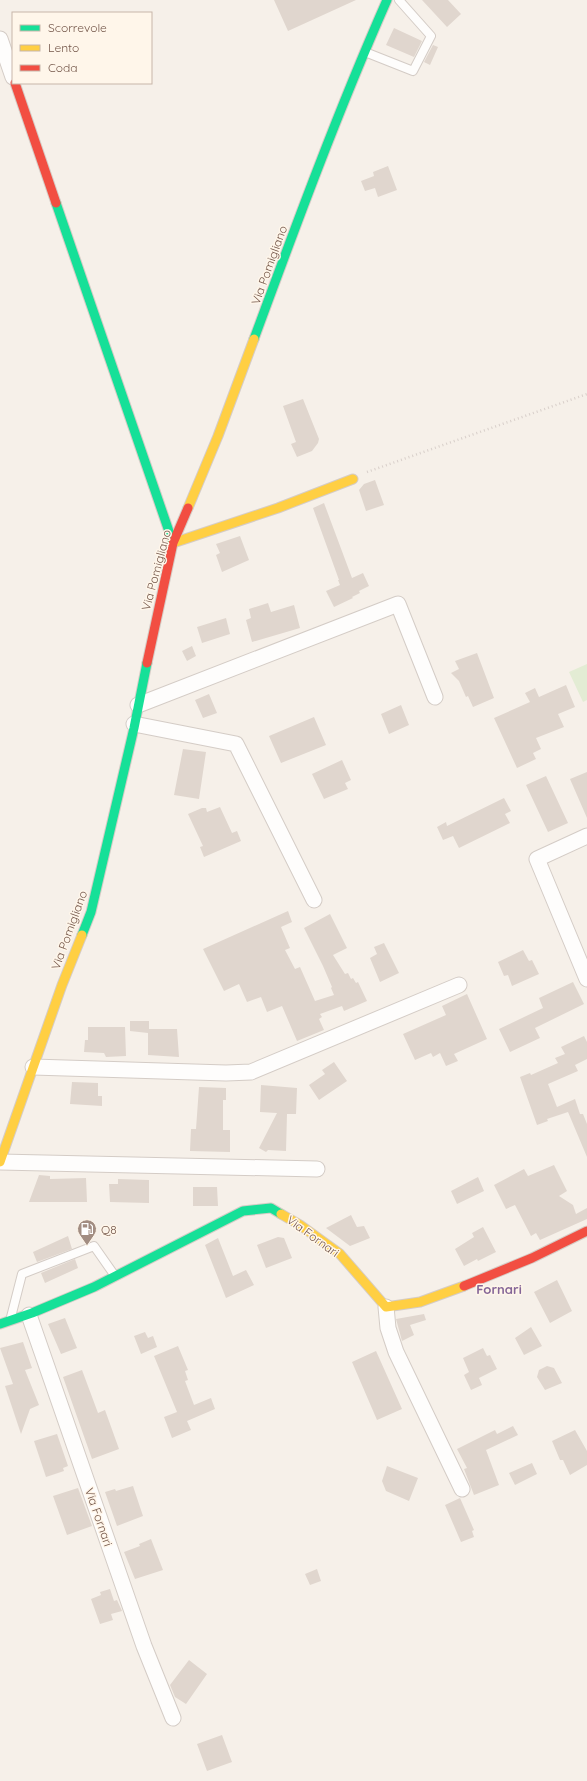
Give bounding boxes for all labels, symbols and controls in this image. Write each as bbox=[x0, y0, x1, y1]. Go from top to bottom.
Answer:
legend bbox=[12, 12, 152, 84]
text: Scorrevole bbox=[48, 20, 107, 35]
text: Lento bbox=[48, 40, 79, 55]
text: Coda bbox=[48, 60, 78, 75]
street label: Via Pomigliano bbox=[248, 223, 290, 307]
street label: Via Pomigliano bbox=[138, 528, 174, 612]
street label: Via Pomigliano bbox=[48, 888, 90, 972]
street label: Via Fornari bbox=[284, 1212, 342, 1260]
fuel station icon: Q8 bbox=[76, 1218, 98, 1246]
place label: Q8 bbox=[101, 1222, 117, 1237]
district label: Fornari bbox=[476, 1281, 522, 1297]
street label: Via Fornari bbox=[82, 1486, 116, 1548]

